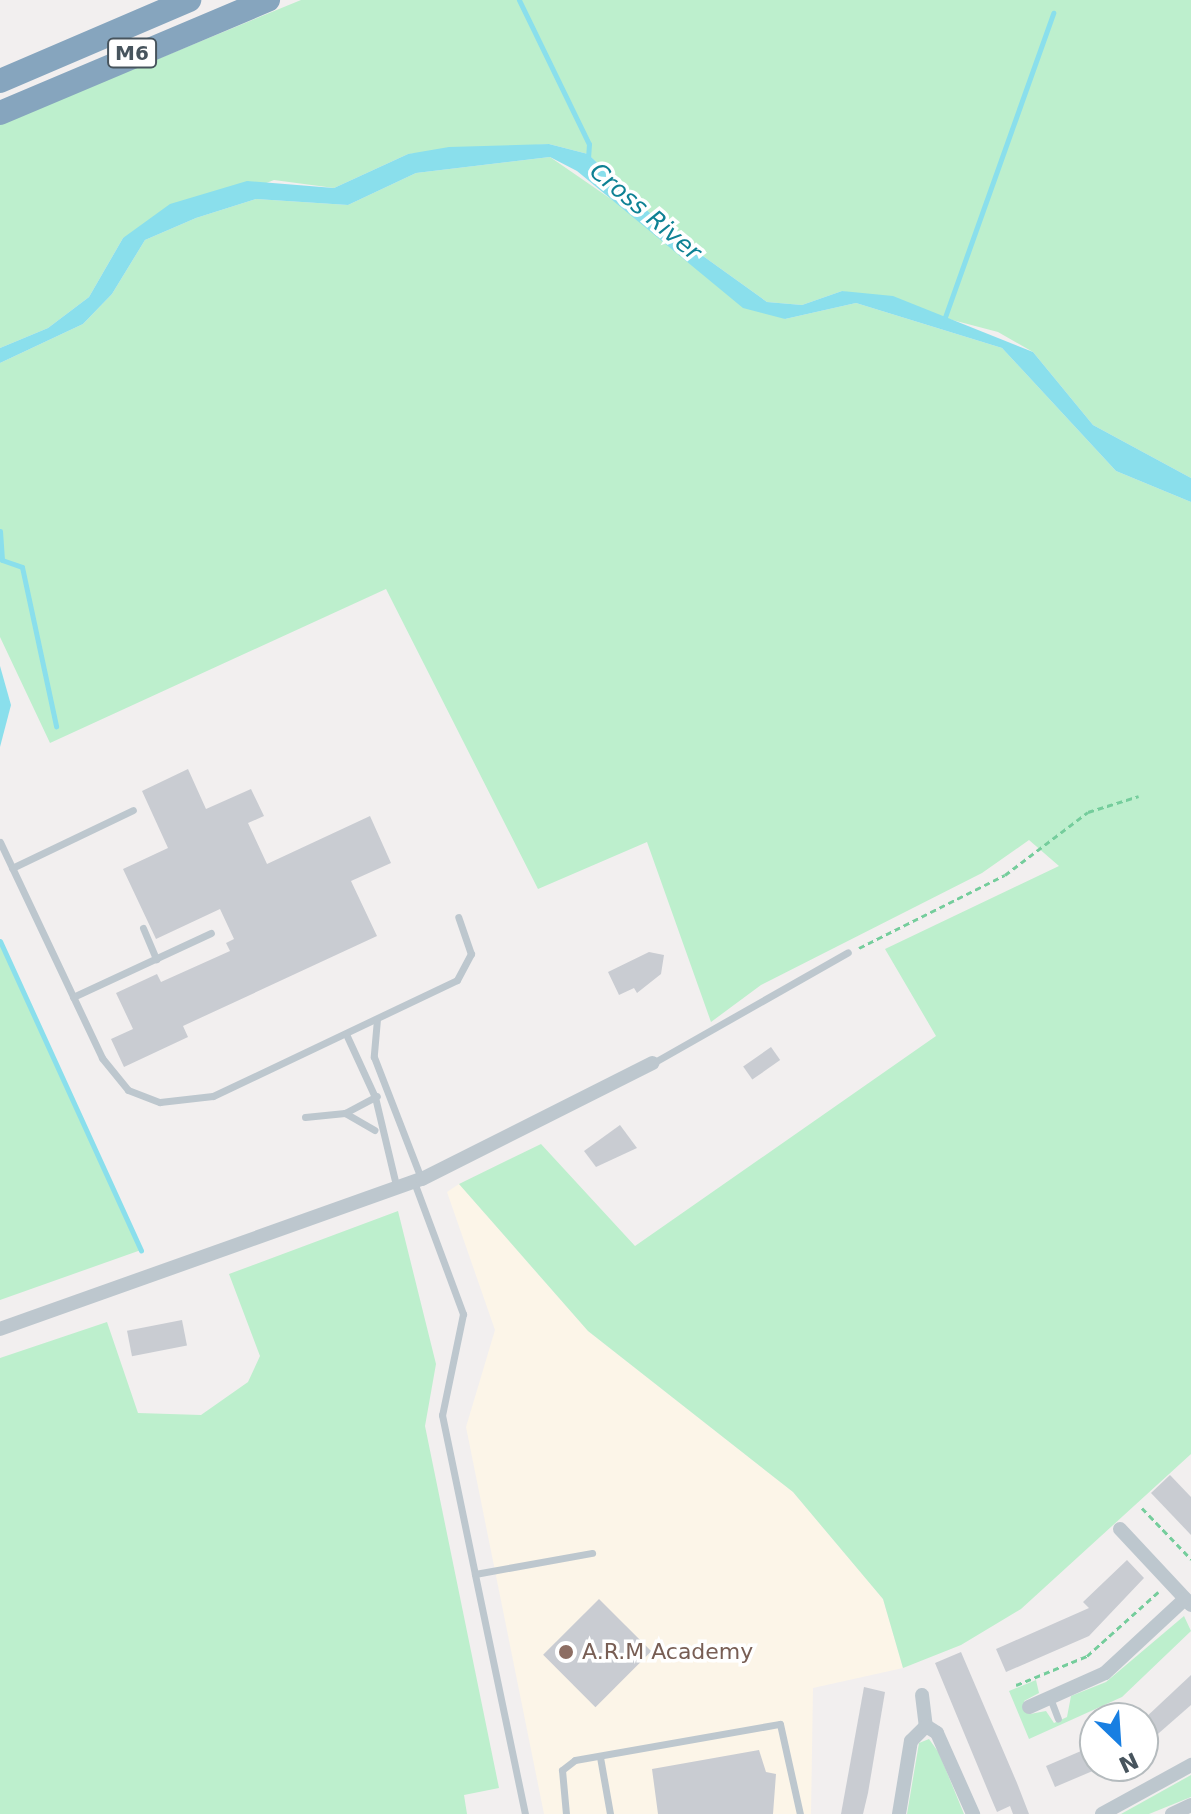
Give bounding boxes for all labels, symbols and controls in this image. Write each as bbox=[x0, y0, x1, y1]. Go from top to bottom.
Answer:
road number: M6 bbox=[106, 37, 158, 69]
water label: Cross River bbox=[584, 157, 706, 267]
place label: A.R.M Academy bbox=[582, 1639, 753, 1665]
marker: A.R.M Academy bbox=[557, 1643, 575, 1661]
north arrow bbox=[1079, 1702, 1159, 1782]
text: N bbox=[1115, 1747, 1142, 1778]

